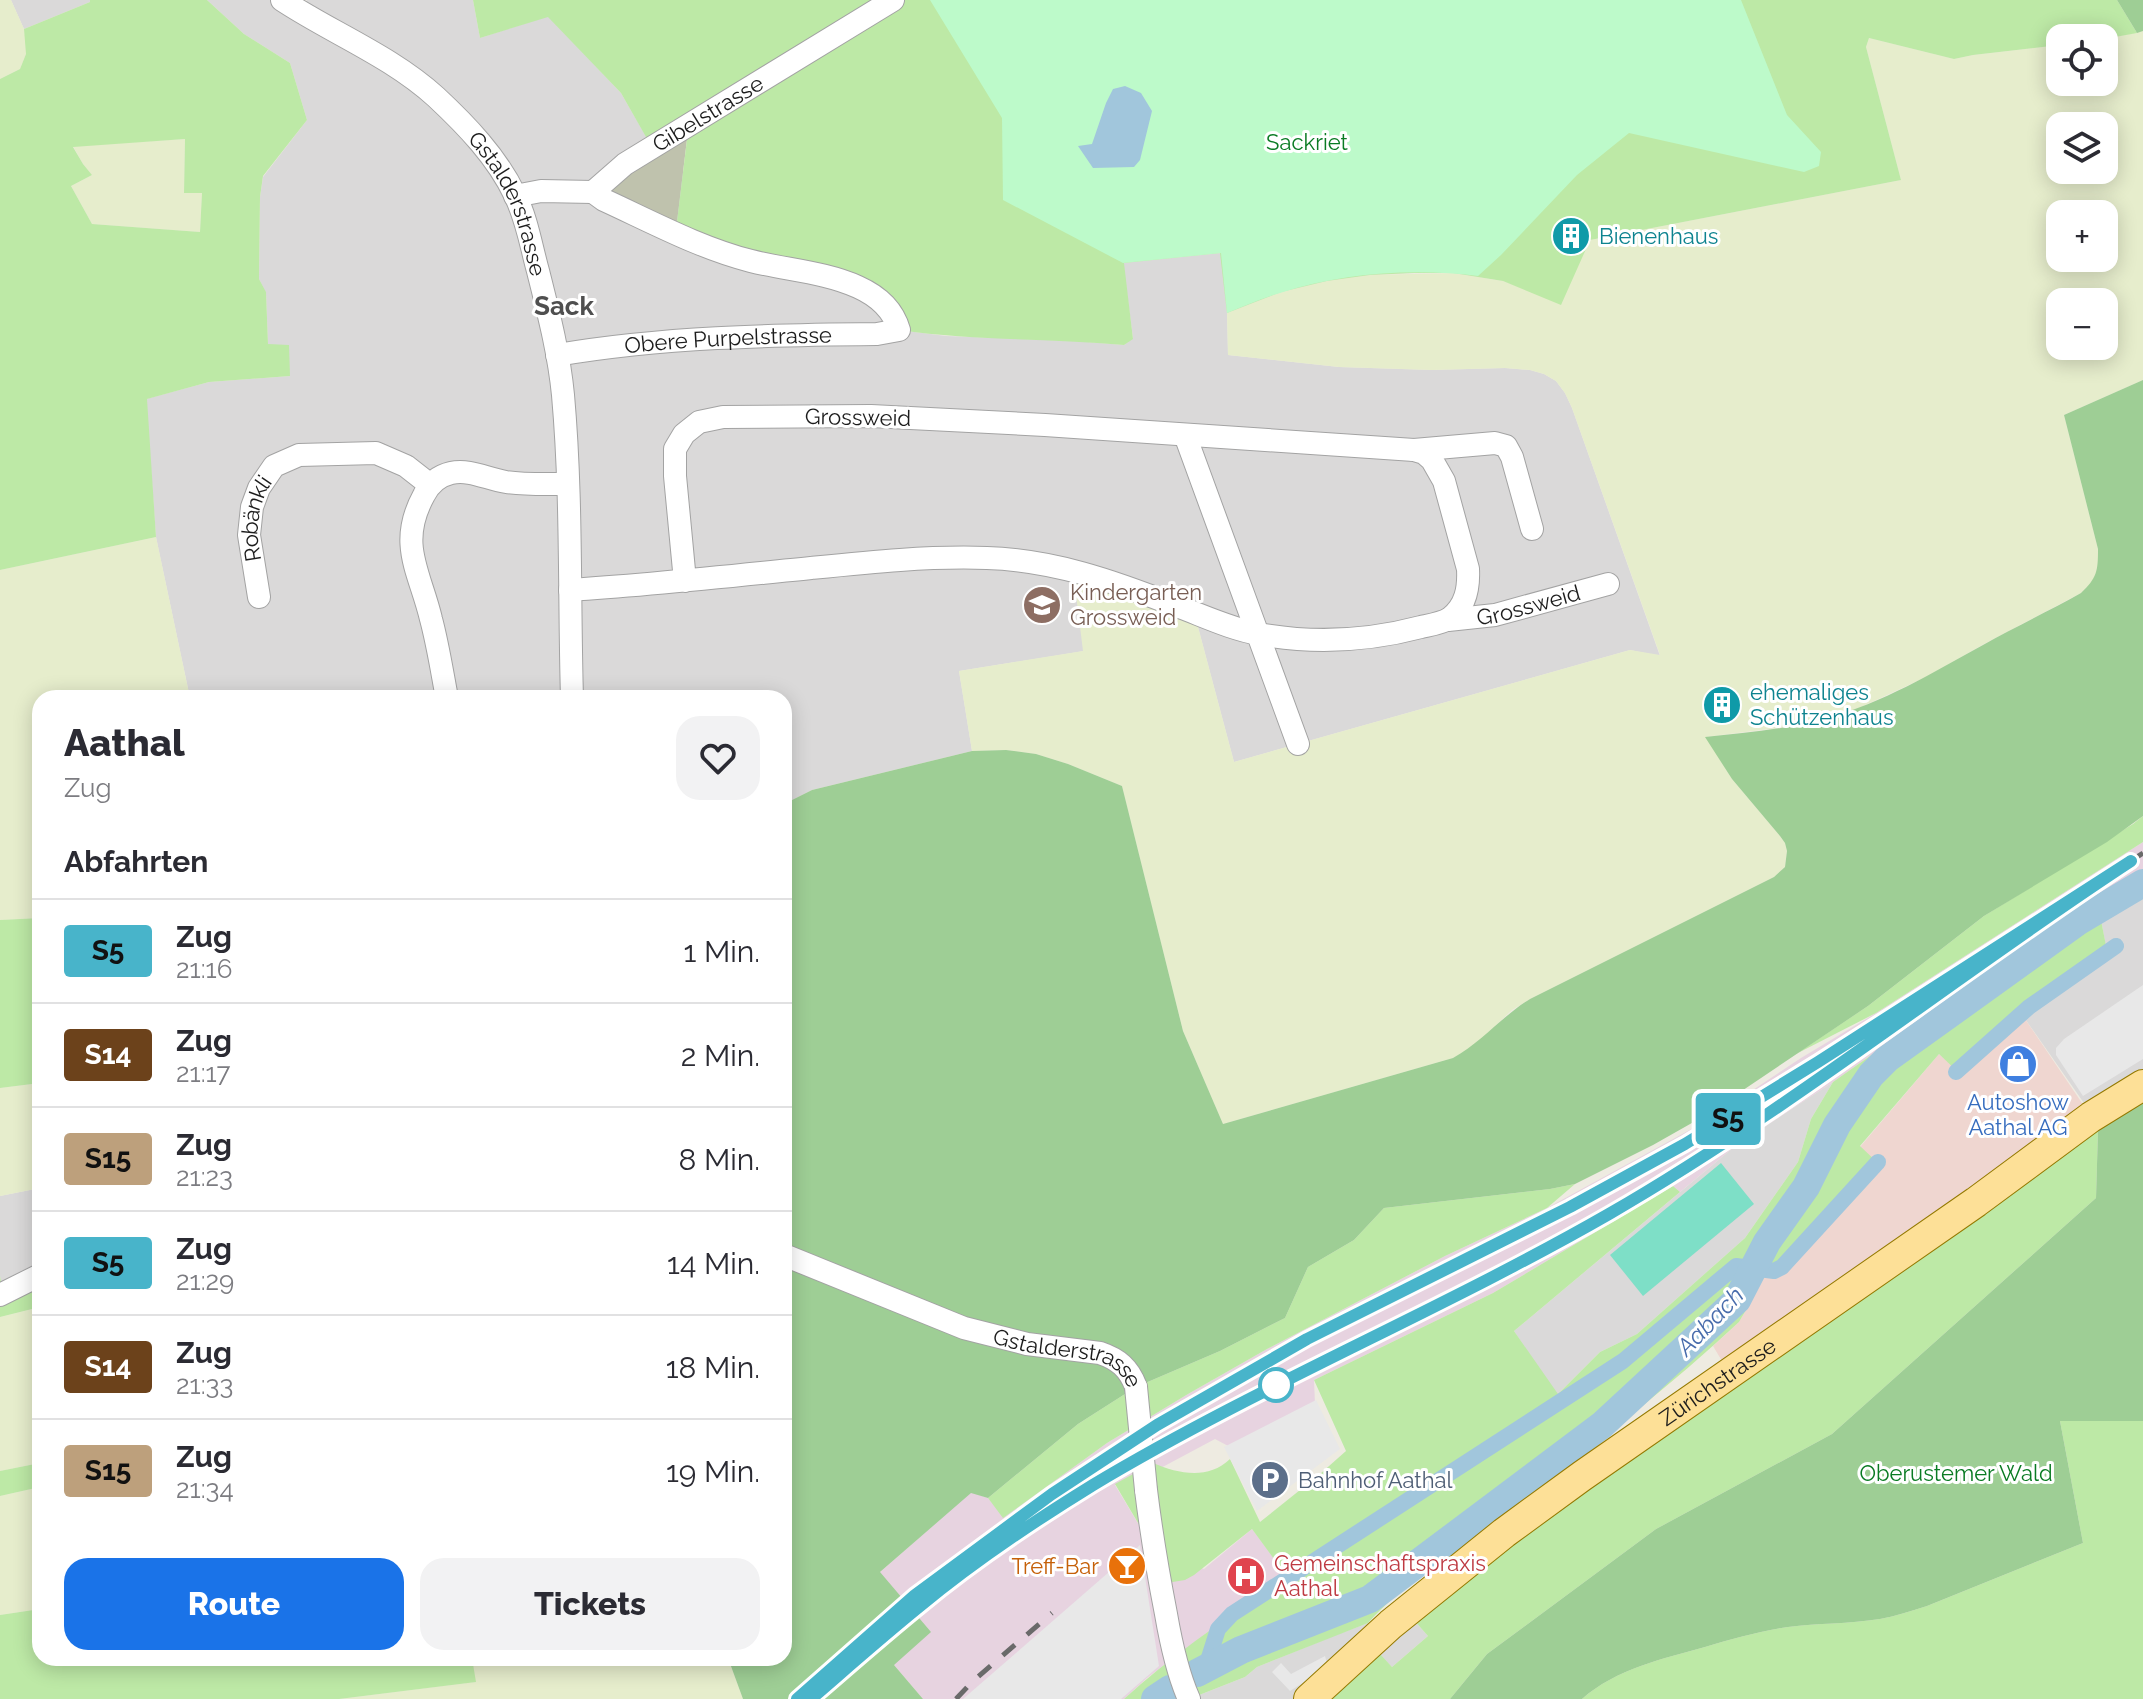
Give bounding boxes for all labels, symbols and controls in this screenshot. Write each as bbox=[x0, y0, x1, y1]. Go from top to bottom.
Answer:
map controls bbox=[2046, 24, 2118, 360]
button: locate bbox=[2046, 24, 2118, 96]
street label: Gibelstrasse bbox=[648, 70, 768, 157]
button: layers bbox=[2046, 112, 2118, 184]
street label: Gstalderstrasse bbox=[463, 126, 552, 279]
park label: Sackriet bbox=[1266, 129, 1349, 155]
button: + bbox=[2046, 200, 2118, 272]
building icon: Bienenhaus bbox=[1550, 215, 1592, 257]
place label: Bienenhaus bbox=[1599, 223, 1718, 249]
button: − bbox=[2046, 288, 2118, 360]
district label: Sack bbox=[534, 291, 594, 321]
street label: Obere Purpelstrasse bbox=[623, 322, 832, 358]
street label: Grossweid bbox=[805, 403, 911, 431]
street label: Robänkli bbox=[236, 470, 277, 564]
place label: Kindergarten Grossweid bbox=[1070, 579, 1202, 630]
street label: Grossweid bbox=[1475, 579, 1583, 630]
school or university icon: Kindergarten Grossweid bbox=[1021, 584, 1063, 626]
place label: ehemaliges Schützenhaus bbox=[1750, 679, 1894, 730]
building icon: ehemaliges Schützenhaus bbox=[1701, 684, 1743, 726]
button: heart bbox=[676, 716, 760, 800]
text: Aathal bbox=[64, 720, 185, 765]
text: Zug bbox=[64, 773, 112, 803]
text: Abfahrten bbox=[64, 844, 208, 879]
text: Zug bbox=[176, 919, 232, 954]
text: S5 bbox=[92, 934, 124, 967]
text: 1 Min. bbox=[684, 934, 760, 969]
text: 21:16 bbox=[176, 954, 232, 984]
text: Zug bbox=[176, 1023, 232, 1058]
text: S14 bbox=[85, 1038, 131, 1071]
text: 2 Min. bbox=[681, 1038, 760, 1073]
shop icon: Autoshow Aathal AG bbox=[1997, 1043, 2039, 1085]
text: 21:17 bbox=[176, 1058, 230, 1088]
place label: Autoshow Aathal AG bbox=[1967, 1089, 2069, 1140]
line badge: S5 bbox=[1692, 1093, 1764, 1145]
text: S5 bbox=[1712, 1102, 1744, 1135]
text: Zug bbox=[176, 1127, 232, 1162]
text: S15 bbox=[85, 1142, 131, 1175]
text: 8 Min. bbox=[679, 1142, 760, 1177]
text: 21:23 bbox=[176, 1162, 233, 1192]
text: Zug bbox=[176, 1231, 232, 1266]
text: S5 bbox=[92, 1246, 124, 1279]
text: 14 Min. bbox=[667, 1246, 760, 1281]
text: 21:29 bbox=[176, 1266, 234, 1296]
water label: Aabach bbox=[1669, 1281, 1750, 1363]
street label: Gstalderstrasse bbox=[991, 1323, 1148, 1391]
street label: Zürichstrasse bbox=[1654, 1332, 1781, 1431]
text: Zug bbox=[176, 1335, 232, 1370]
text: S14 bbox=[85, 1350, 131, 1383]
text: 18 Min. bbox=[666, 1350, 760, 1385]
unlabelled marker bbox=[1259, 1368, 1293, 1402]
text: 21:33 bbox=[176, 1370, 233, 1400]
text: Zug bbox=[176, 1439, 232, 1474]
text: S15 bbox=[85, 1454, 131, 1487]
text: 19 Min. bbox=[666, 1454, 760, 1489]
parking icon: Bahnhof Aathal bbox=[1249, 1459, 1291, 1501]
park label: Oberustemer Wald bbox=[1859, 1460, 2053, 1486]
place label: Bahnhof Aathal bbox=[1298, 1467, 1453, 1493]
text: 21:34 bbox=[176, 1474, 234, 1504]
bar icon: Treff-Bar bbox=[1106, 1545, 1148, 1587]
place label: Gemeinschaftspraxis Aathal bbox=[1274, 1550, 1486, 1601]
place label: Treff-Bar bbox=[1011, 1553, 1099, 1579]
hospital icon: Gemeinschaftspraxis Aathal bbox=[1225, 1555, 1267, 1597]
button: Route bbox=[64, 1558, 404, 1650]
button: Tickets bbox=[420, 1558, 760, 1650]

